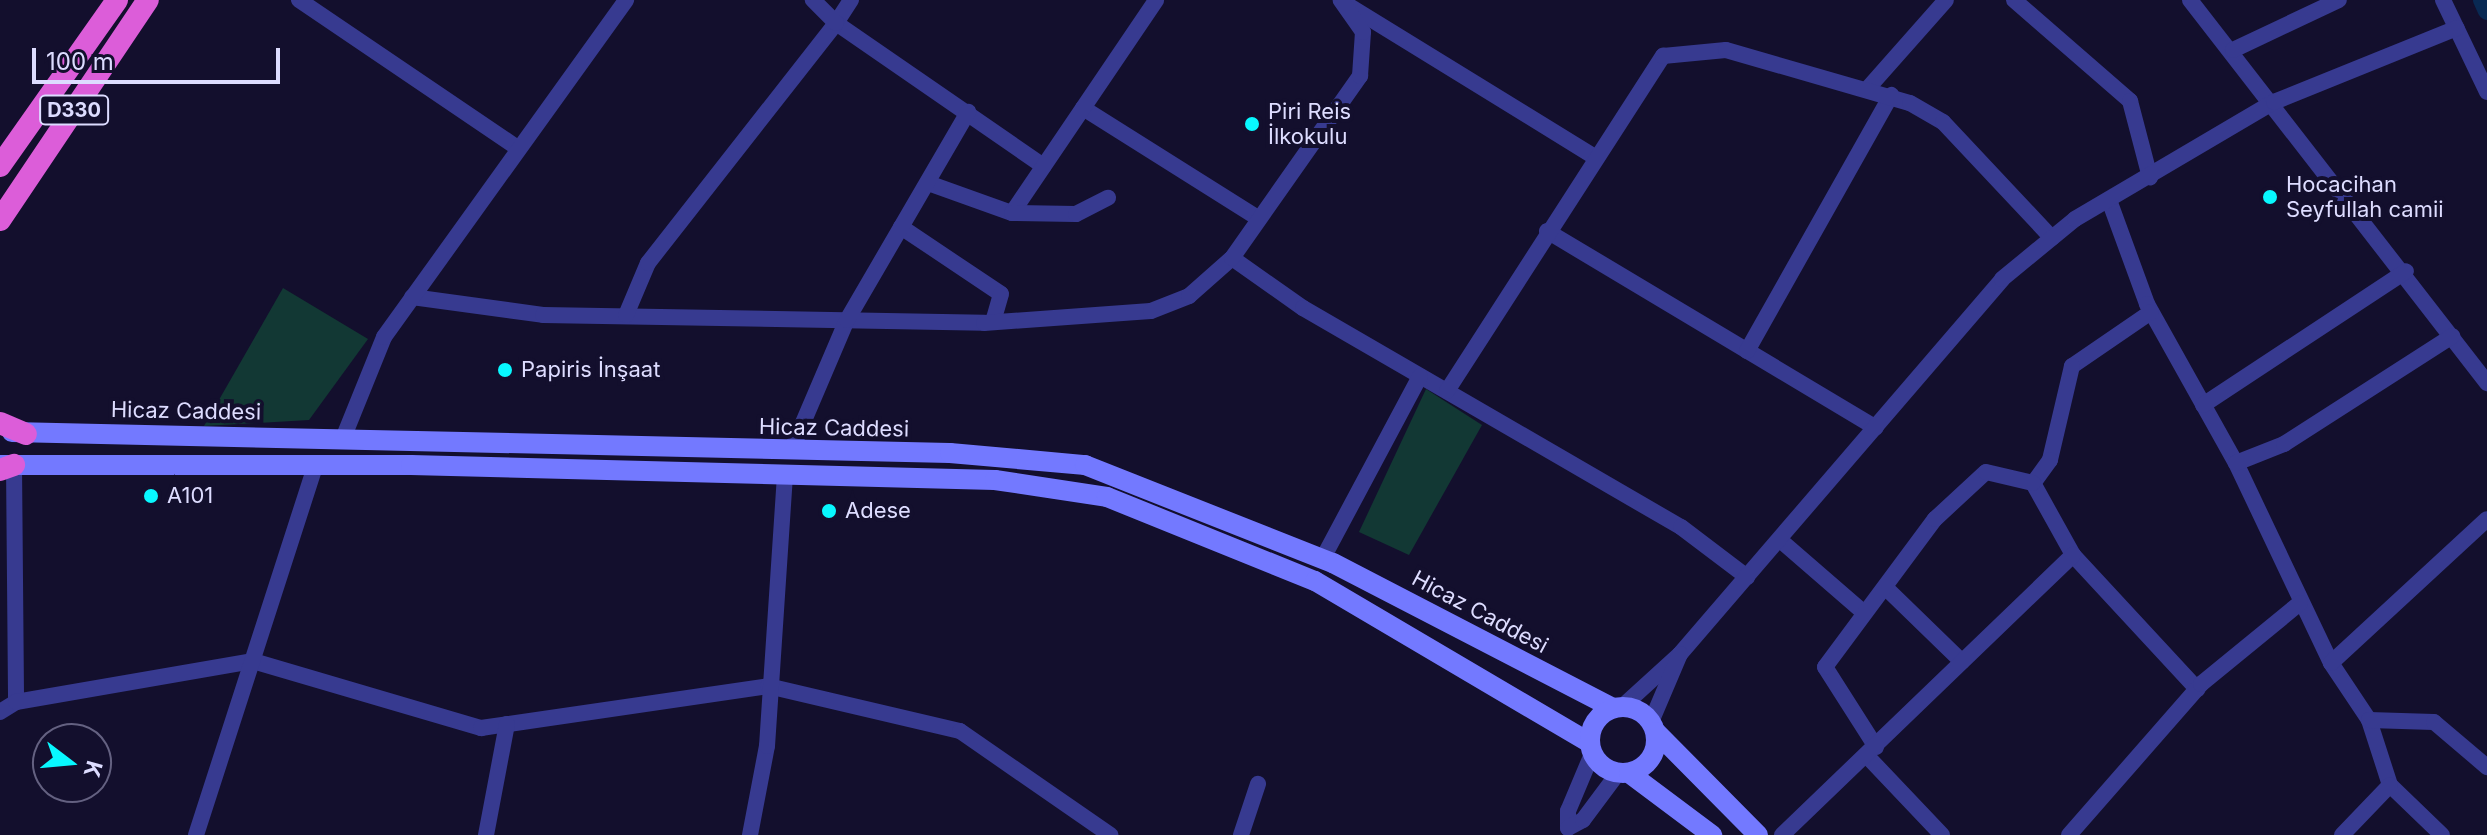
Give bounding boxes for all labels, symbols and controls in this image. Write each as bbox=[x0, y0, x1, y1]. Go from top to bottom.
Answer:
scale bar bbox=[36, 32, 284, 82]
text: 100 m bbox=[46, 47, 114, 76]
road number: D330 bbox=[38, 94, 110, 126]
place label: Piri Reis İlkokulu bbox=[1268, 98, 1351, 150]
marker: Piri Reis İlkokulu bbox=[1243, 115, 1261, 133]
place label: Hocacihan Seyfullah camii bbox=[2286, 171, 2444, 222]
marker: Hocacihan Seyfullah camii bbox=[2261, 188, 2279, 206]
place label: Papiris İnşaat bbox=[521, 357, 660, 383]
marker: Papiris İnşaat bbox=[496, 361, 514, 379]
street label: Hicaz Caddesi bbox=[111, 396, 261, 426]
street label: Hicaz Caddesi bbox=[759, 413, 909, 443]
place label: A101 bbox=[167, 483, 213, 509]
marker: A101 bbox=[142, 487, 160, 505]
place label: Adese bbox=[845, 498, 911, 524]
marker: Adese bbox=[820, 502, 838, 520]
street label: Hicaz Caddesi bbox=[1407, 565, 1553, 659]
north arrow bbox=[32, 723, 112, 803]
text: K bbox=[78, 758, 108, 780]

